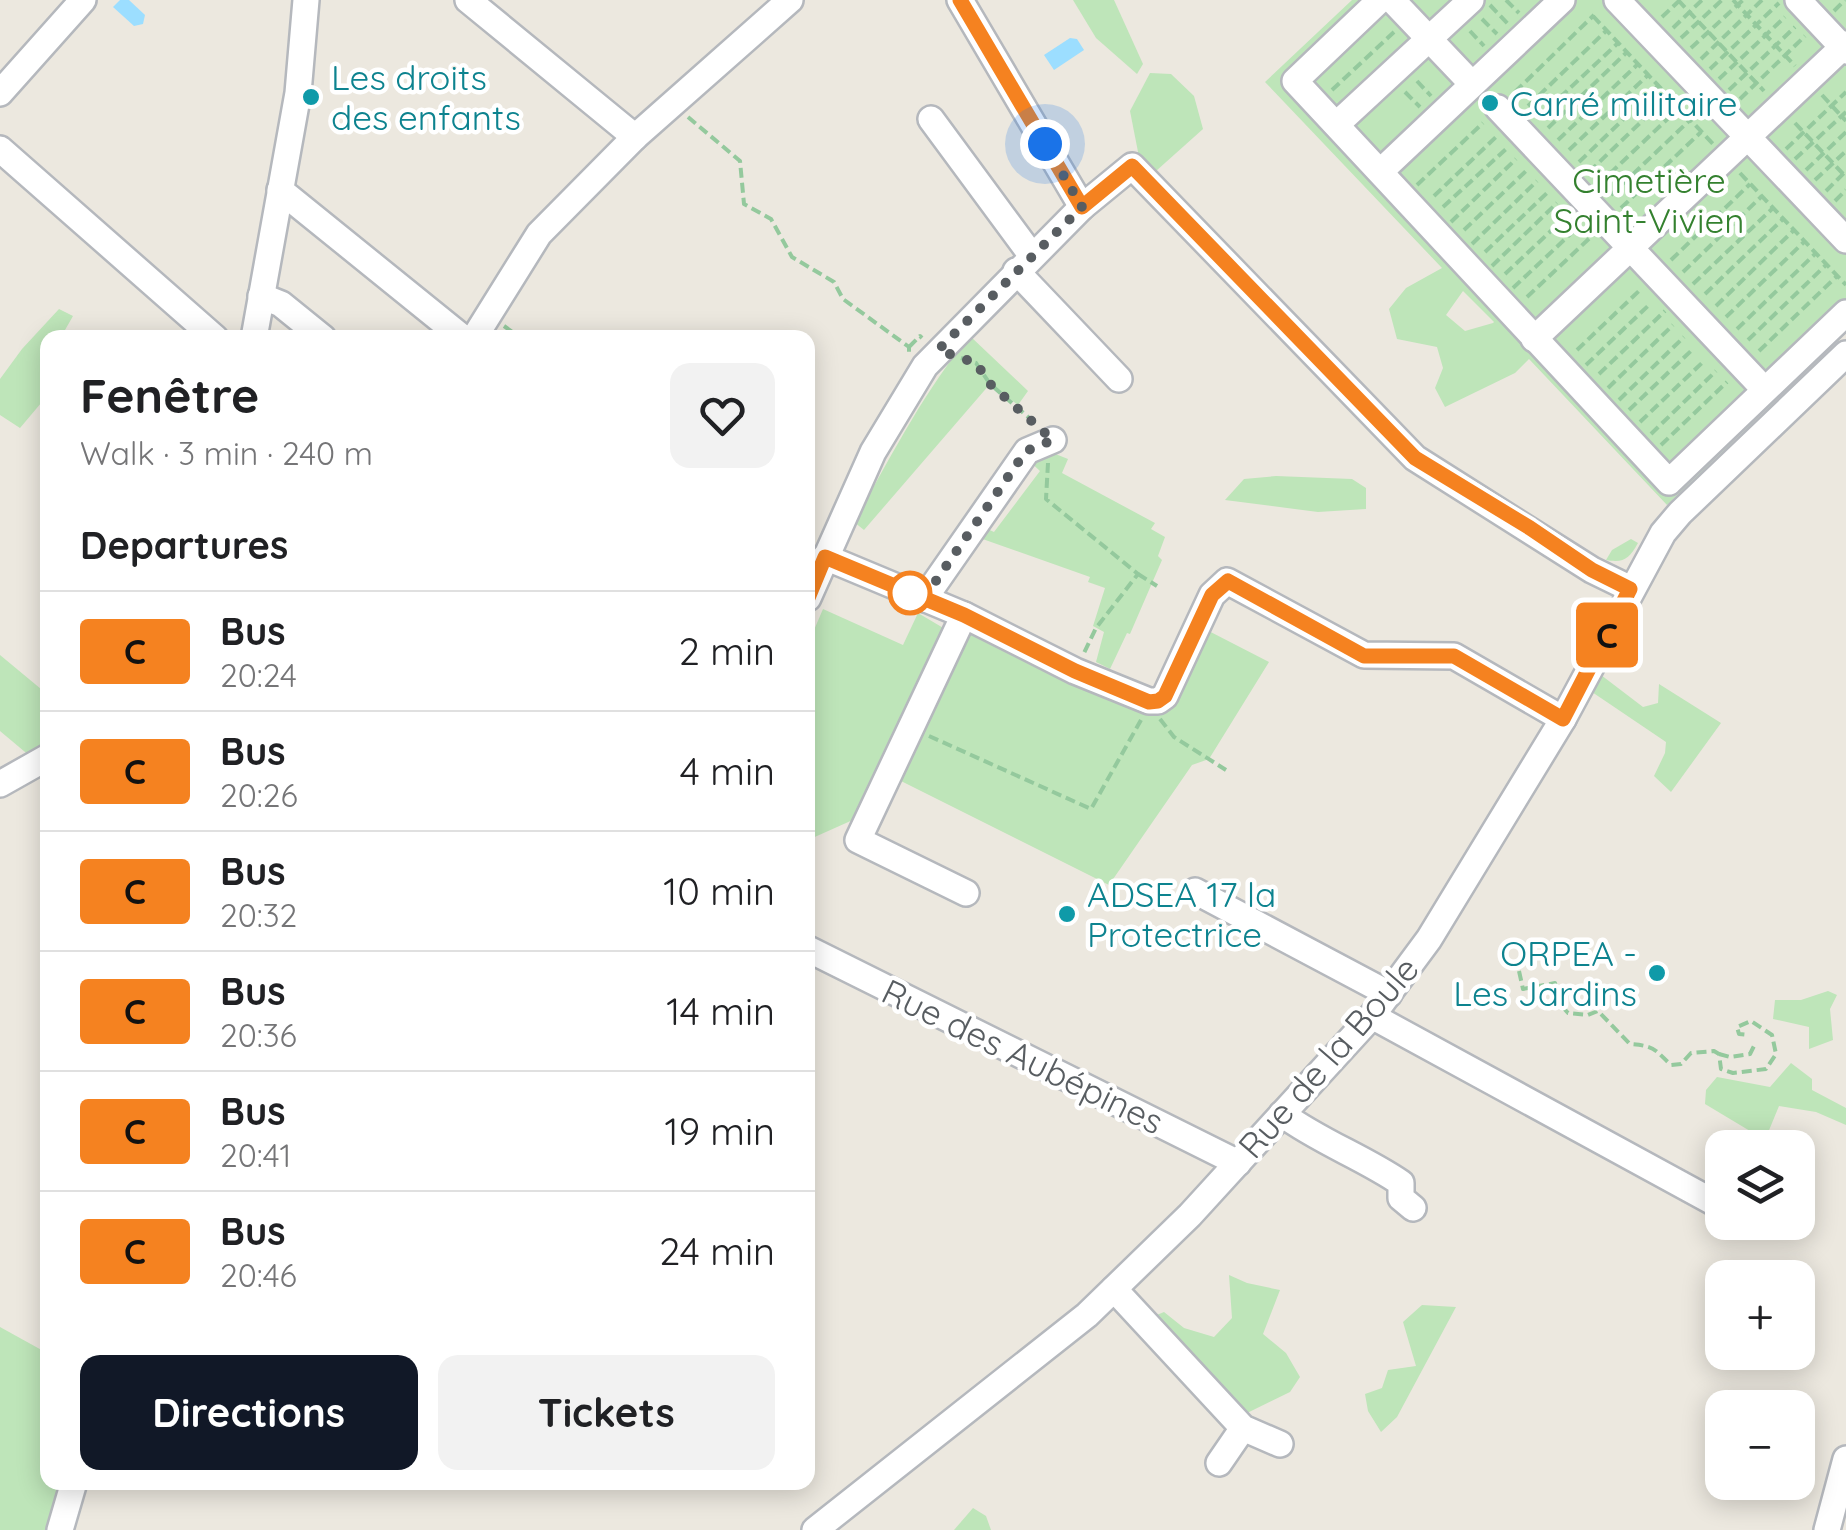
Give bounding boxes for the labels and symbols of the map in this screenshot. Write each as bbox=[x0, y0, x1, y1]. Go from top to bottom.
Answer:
place label: Les droits des enfants bbox=[331, 55, 521, 139]
place label: Carré militaire bbox=[1510, 81, 1738, 125]
marker: Les droits des enfants bbox=[300, 86, 322, 108]
marker: Carré militaire bbox=[1479, 92, 1501, 114]
your location bbox=[1020, 119, 1070, 169]
park label: Cimetière Saint-Vivien bbox=[1554, 158, 1744, 242]
unlabelled marker bbox=[889, 572, 931, 614]
line badge: C bbox=[1574, 602, 1640, 668]
place label: ADSEA 17 la Protectrice bbox=[1087, 872, 1276, 956]
marker: ADSEA 17 la Protectrice bbox=[1056, 903, 1078, 925]
place label: ORPEA - Les Jardins bbox=[1453, 931, 1637, 1015]
street label: Rue de la Boule bbox=[1228, 947, 1428, 1167]
marker: ORPEA - Les Jardins bbox=[1646, 962, 1668, 984]
street label: Rue des Aubépines bbox=[875, 969, 1171, 1143]

